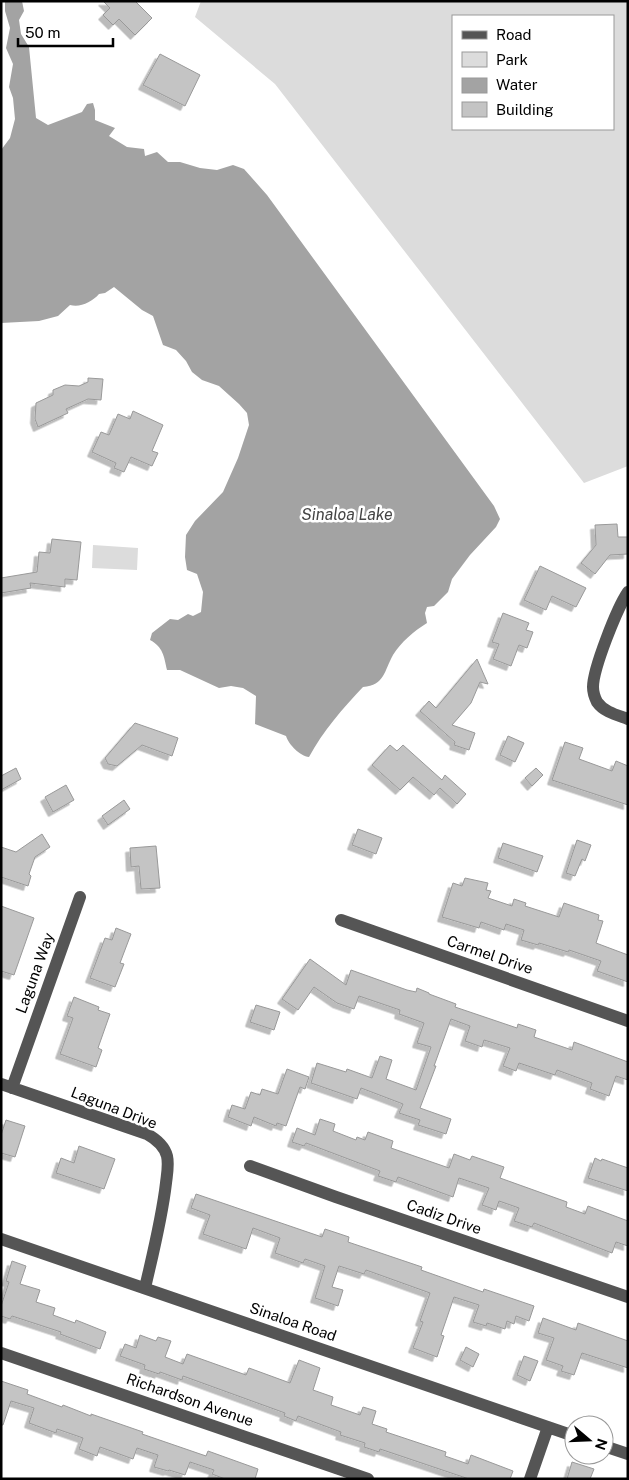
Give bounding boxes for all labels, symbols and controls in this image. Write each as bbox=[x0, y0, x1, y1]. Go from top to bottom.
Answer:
scale bar bbox=[18, 15, 112, 47]
legend bbox=[452, 15, 614, 130]
text: 50 m bbox=[25, 24, 60, 41]
text: Road bbox=[496, 26, 532, 43]
text: Park bbox=[496, 51, 528, 68]
text: Water bbox=[496, 76, 538, 93]
text: Building bbox=[496, 101, 554, 118]
water label: Sinaloa Lake bbox=[301, 505, 393, 524]
street label: Laguna Way bbox=[12, 930, 57, 1015]
street label: Carmel Drive bbox=[445, 932, 535, 977]
street label: Laguna Drive bbox=[69, 1083, 160, 1132]
street label: Cadiz Drive bbox=[405, 1196, 484, 1237]
street label: Sinaloa Road bbox=[247, 1299, 339, 1344]
street label: Richardson Avenue bbox=[124, 1370, 256, 1429]
north arrow bbox=[564, 1415, 614, 1465]
text: N bbox=[592, 1436, 611, 1452]

